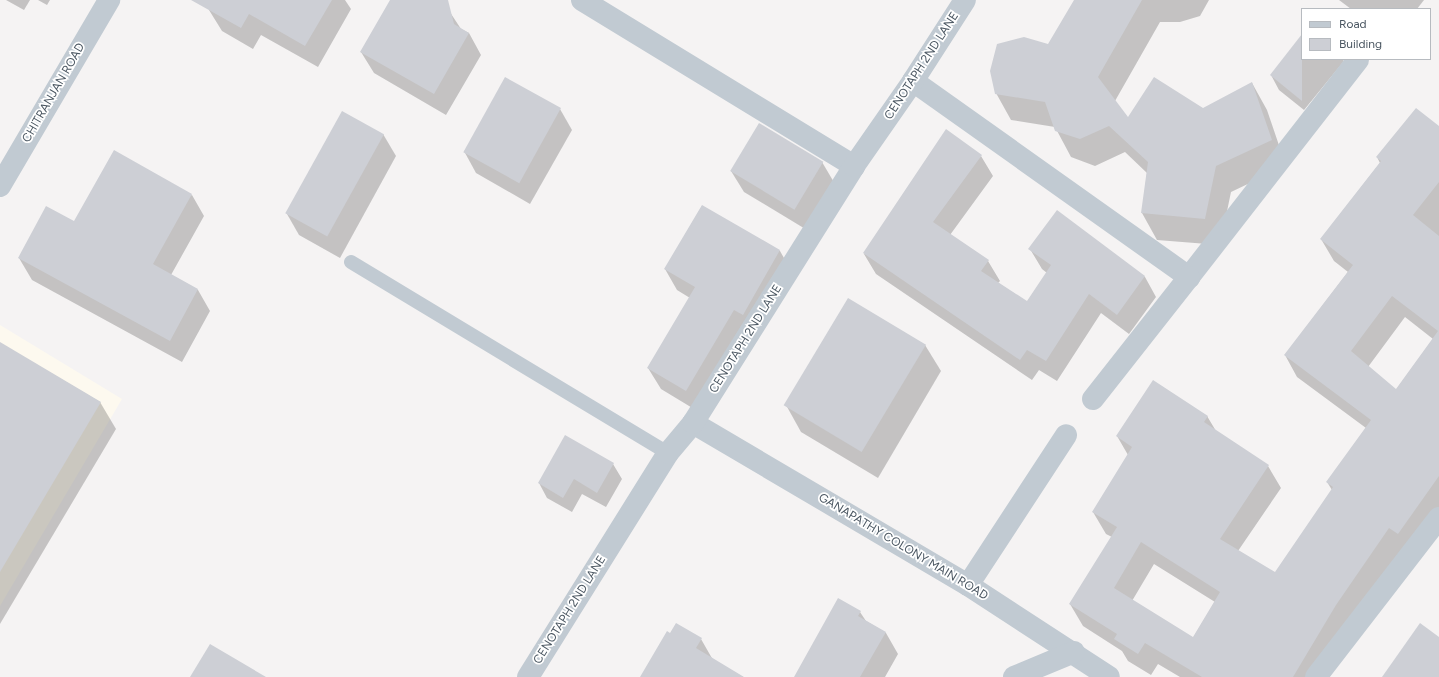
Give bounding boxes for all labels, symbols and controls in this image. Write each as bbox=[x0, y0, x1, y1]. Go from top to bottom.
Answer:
legend bbox=[1301, 8, 1431, 60]
street label: CENOTAPH 2ND LANE bbox=[882, 10, 962, 122]
text: Road bbox=[1339, 17, 1367, 31]
text: Building bbox=[1339, 37, 1382, 51]
street label: CHITRANJAN ROAD bbox=[20, 41, 88, 145]
street label: CENOTAPH 2ND LANE bbox=[707, 282, 785, 396]
street label: GANAPATHY COLONY MAIN ROAD bbox=[816, 491, 990, 603]
street label: CENOTAPH 2ND LANE bbox=[531, 553, 609, 667]

